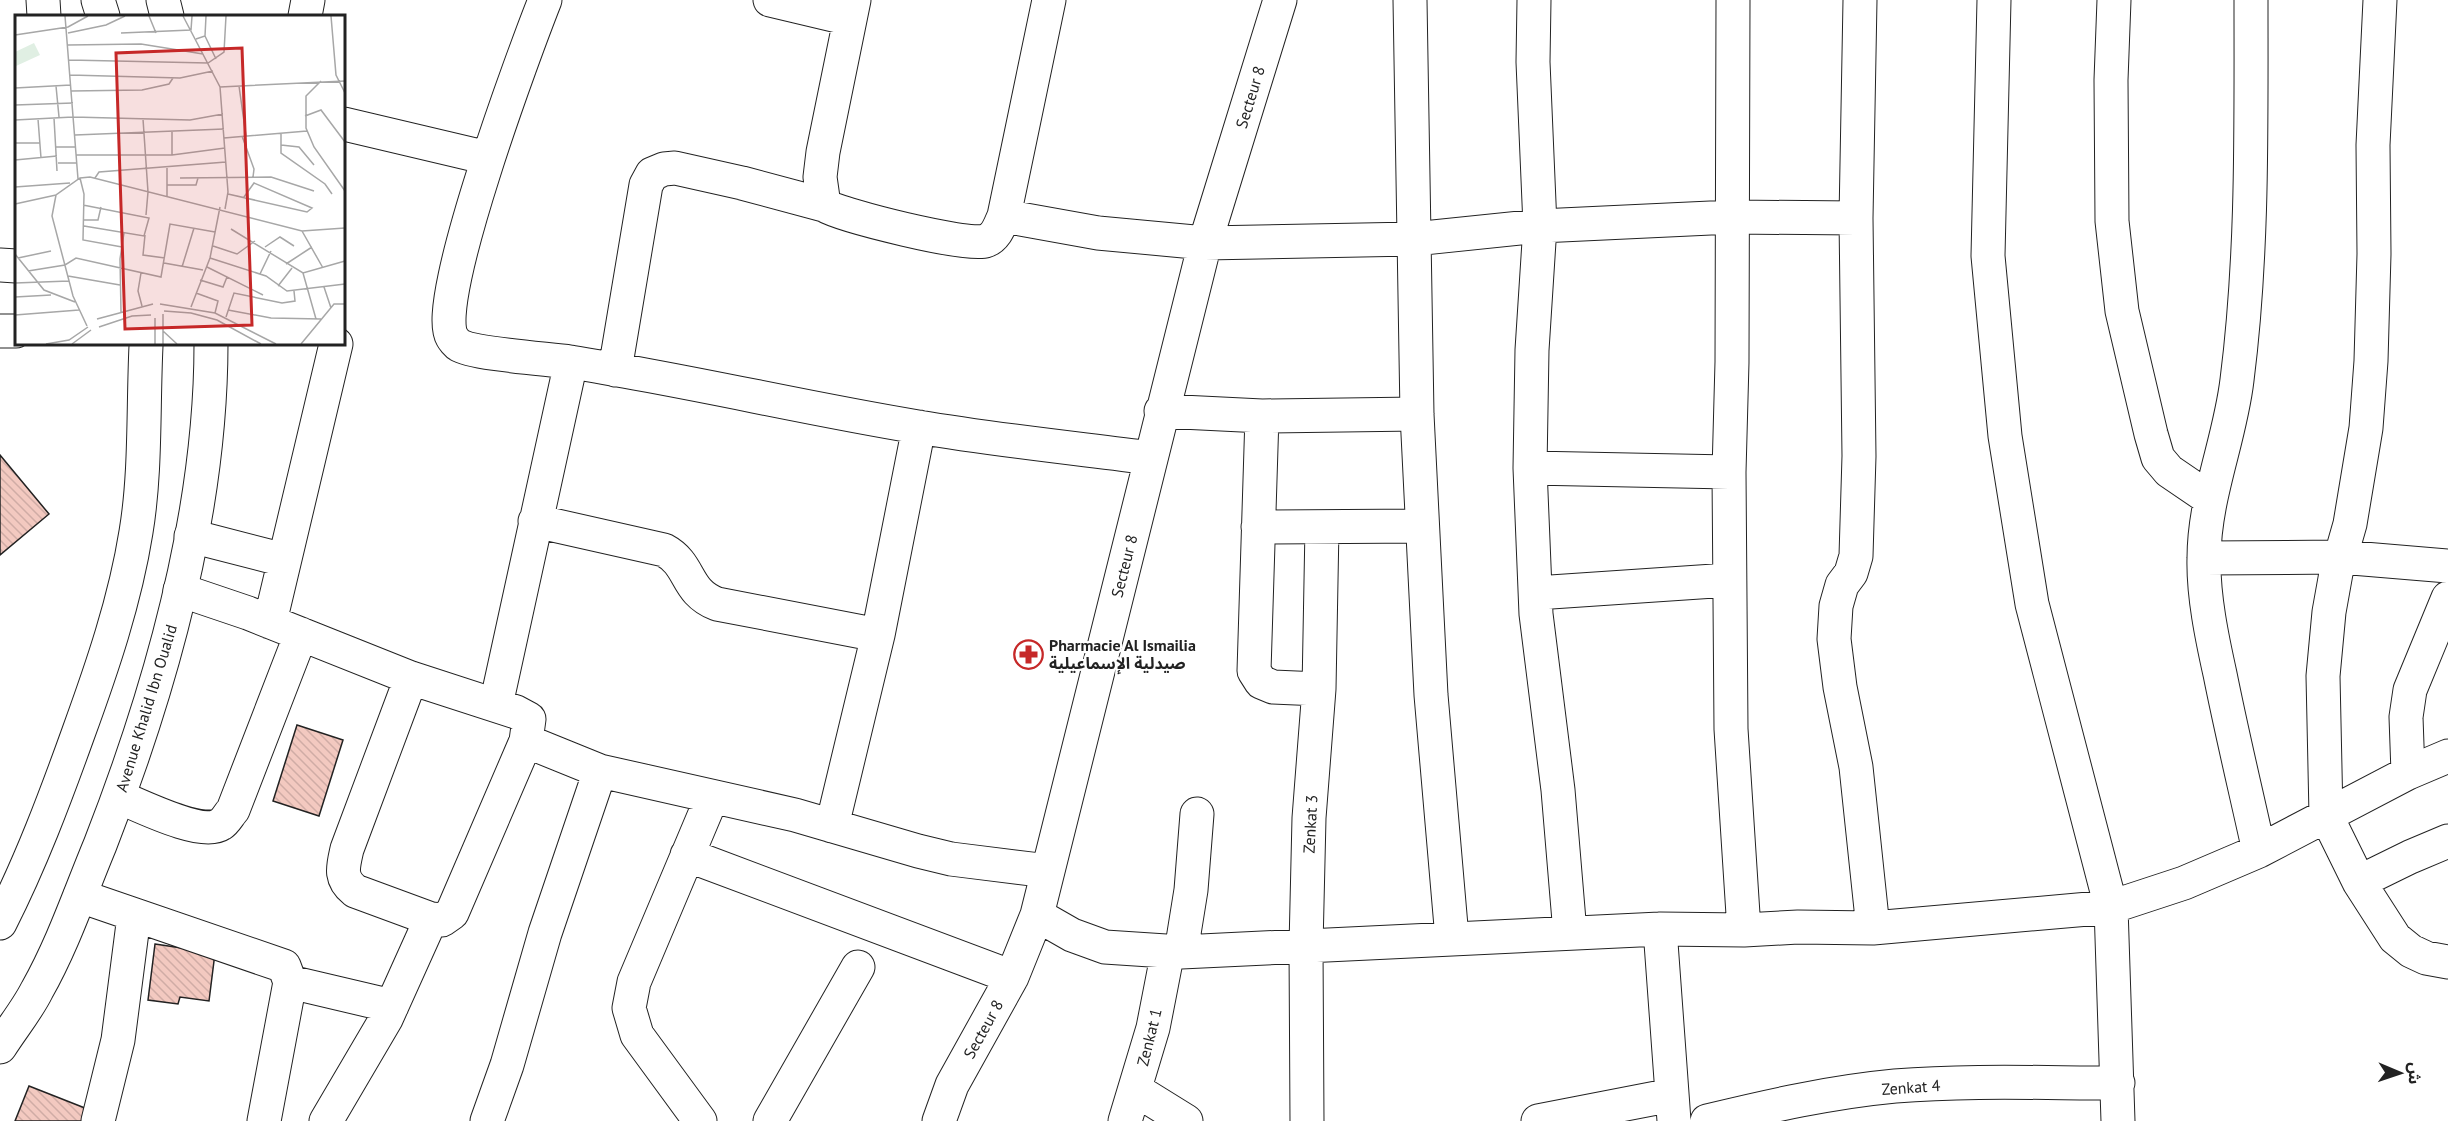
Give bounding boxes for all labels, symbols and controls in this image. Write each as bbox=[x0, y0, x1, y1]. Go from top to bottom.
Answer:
inset map bbox=[15, 15, 345, 345]
street label: Secteur 8 bbox=[1231, 63, 1269, 131]
street label: Secteur 8 bbox=[1107, 532, 1141, 600]
street label: Avenue Khalid Ibn Oualid bbox=[111, 622, 181, 794]
place label: Pharmacie Al Ismailia صيدلية الإسماعيلية bbox=[1049, 635, 1196, 675]
pharmacy icon: Pharmacie Al Ismailia صيدلية الإسماعيلية bbox=[1012, 638, 1044, 670]
street label: Zenkat 3 bbox=[1298, 794, 1322, 854]
street label: Secteur 8 bbox=[959, 996, 1007, 1062]
street label: Zenkat 1 bbox=[1132, 1006, 1166, 1068]
north arrow bbox=[2370, 1043, 2430, 1103]
text: ش bbox=[2405, 1062, 2425, 1085]
street label: Zenkat 4 bbox=[1881, 1075, 1941, 1099]

